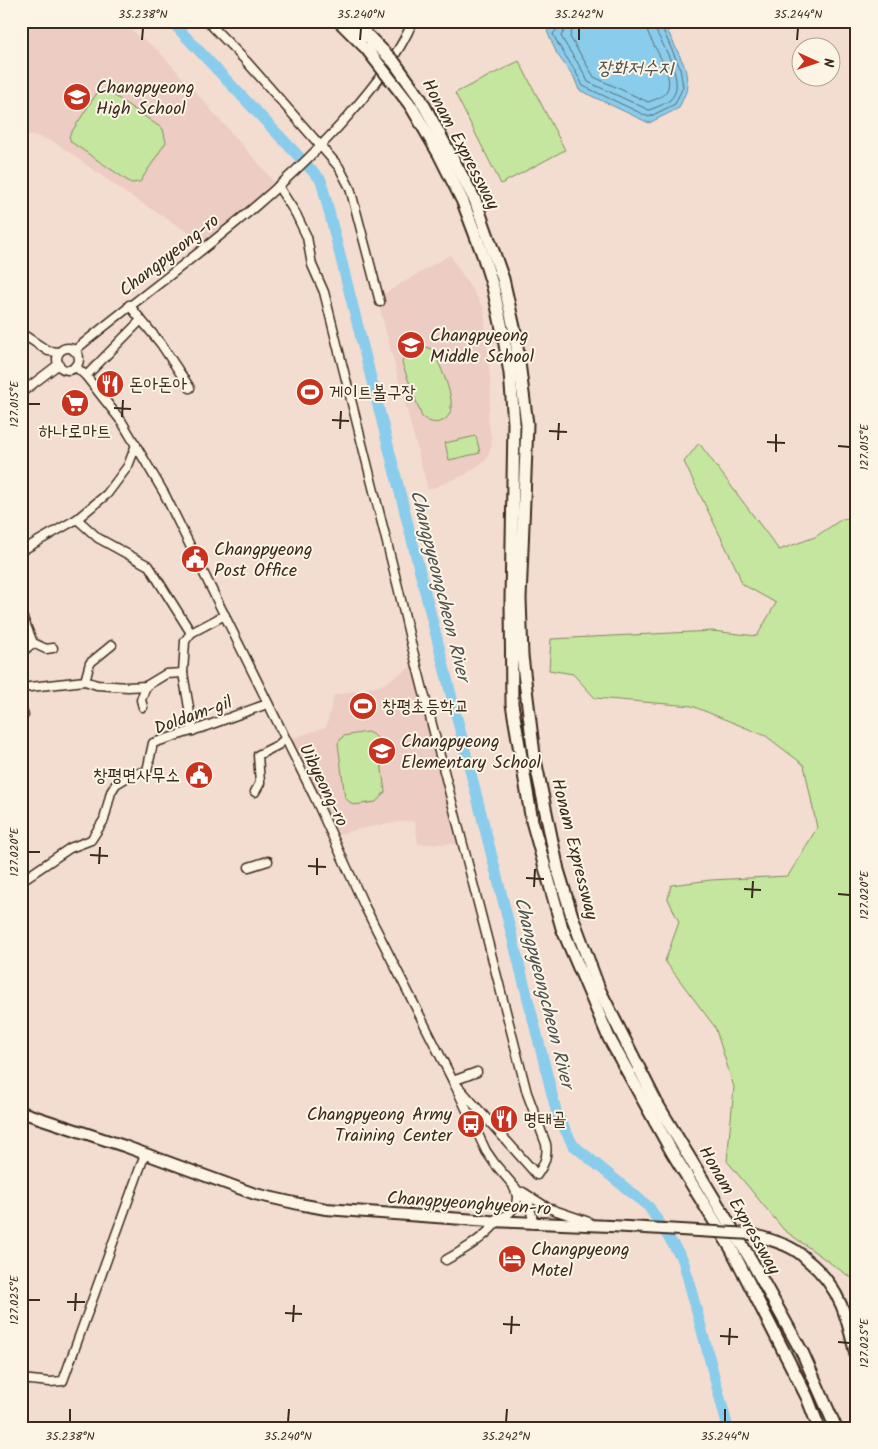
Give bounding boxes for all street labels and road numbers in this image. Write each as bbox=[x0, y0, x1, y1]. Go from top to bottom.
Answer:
street label: Honam Expressway bbox=[413, 74, 507, 216]
street label: Changpyeong-ro bbox=[113, 208, 226, 305]
street label: Doldam-gil bbox=[150, 689, 237, 744]
street label: Uibyeong-ro bbox=[290, 739, 355, 832]
street label: Honam Expressway bbox=[542, 776, 605, 924]
street label: Honam Expressway bbox=[690, 1141, 788, 1281]
street label: Changpyeonghyeon-ro bbox=[386, 1184, 552, 1225]

